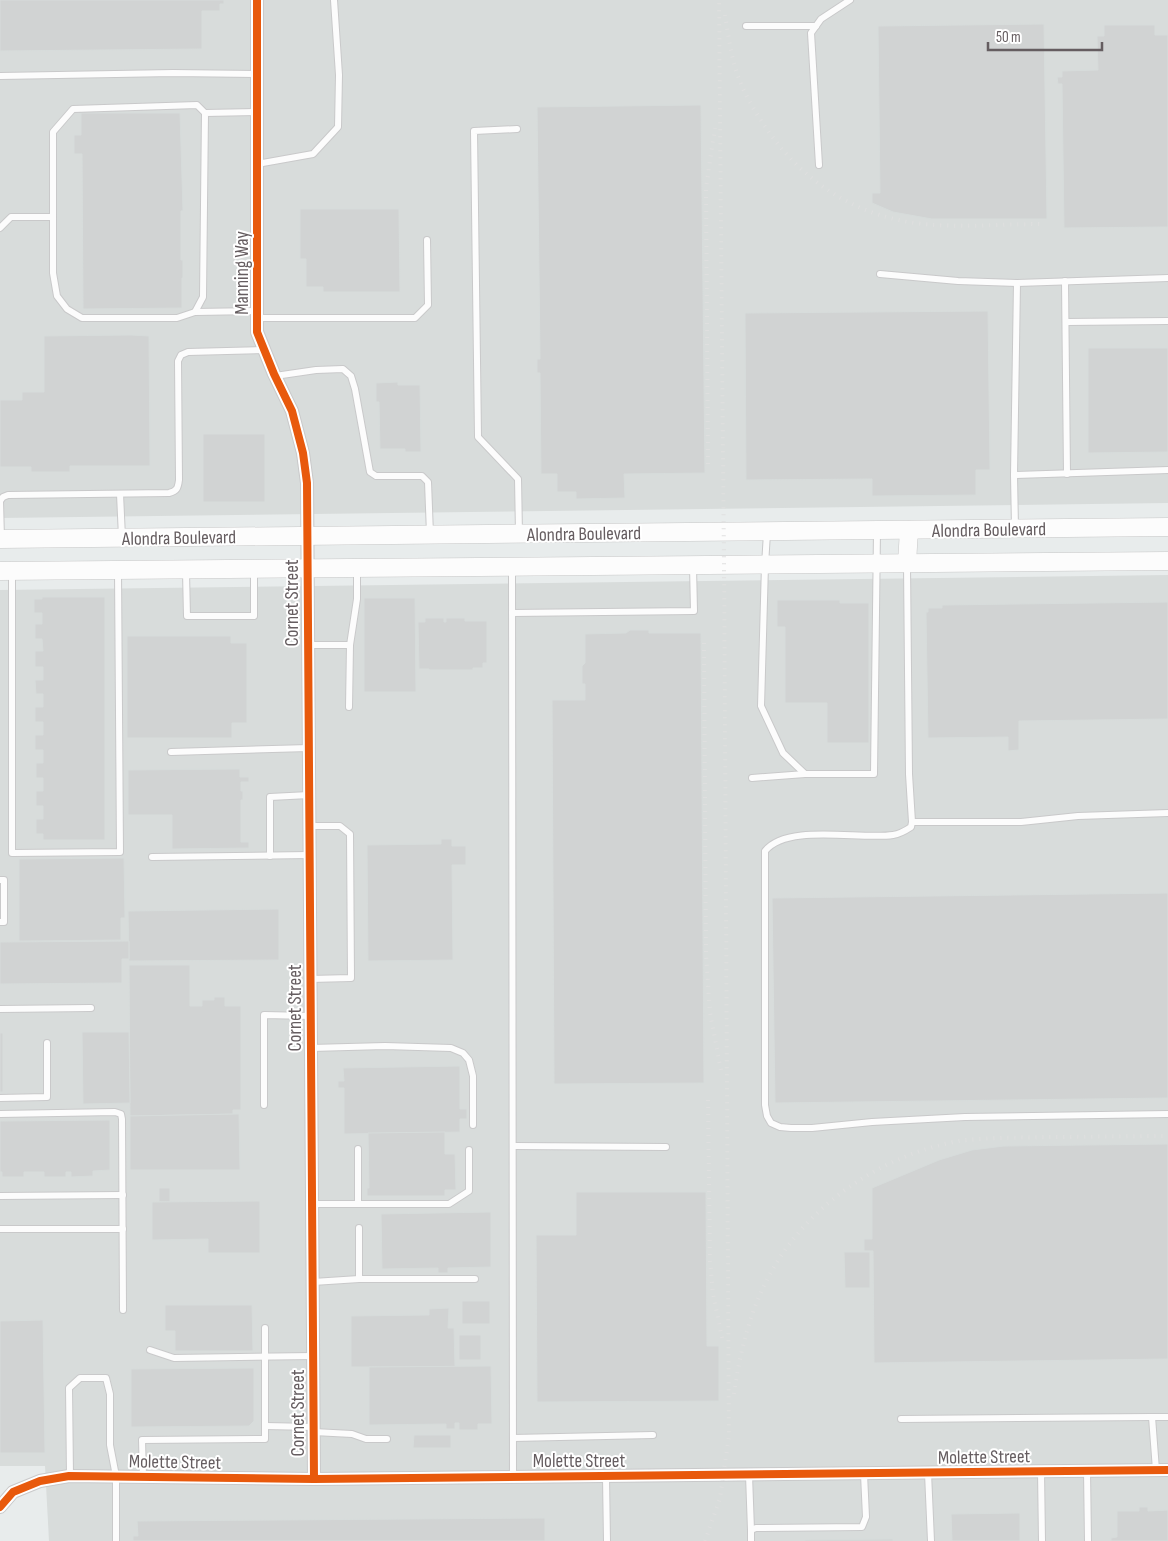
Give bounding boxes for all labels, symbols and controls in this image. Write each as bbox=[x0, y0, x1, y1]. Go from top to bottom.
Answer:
scale bar bbox=[988, 20, 1102, 52]
text: 50 m bbox=[996, 28, 1021, 47]
street label: Manning Way bbox=[231, 231, 254, 315]
street label: Alondra Boulevard bbox=[931, 518, 1046, 543]
street label: Alondra Boulevard bbox=[526, 522, 641, 547]
street label: Alondra Boulevard bbox=[121, 526, 236, 551]
street label: Cornet Street bbox=[281, 559, 304, 647]
street label: Cornet Street bbox=[284, 964, 307, 1052]
street label: Cornet Street bbox=[287, 1369, 310, 1457]
street label: Molette Street bbox=[938, 1445, 1031, 1470]
street label: Molette Street bbox=[129, 1450, 222, 1475]
street label: Molette Street bbox=[533, 1450, 625, 1473]

